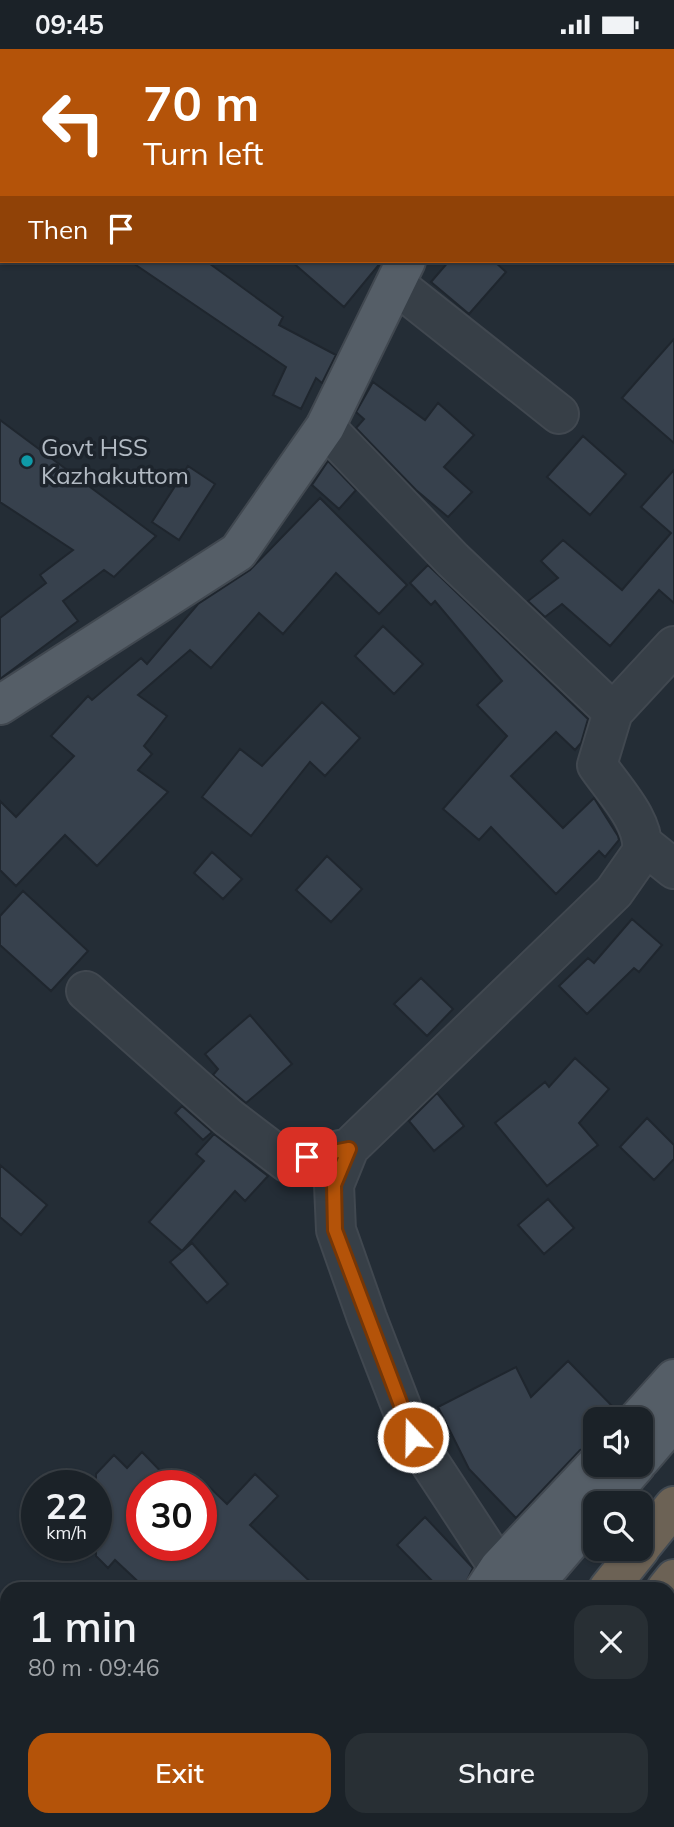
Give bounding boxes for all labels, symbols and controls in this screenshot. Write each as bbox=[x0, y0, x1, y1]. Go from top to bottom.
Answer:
text: 09:45 bbox=[35, 8, 104, 41]
text: 70 m bbox=[143, 72, 259, 133]
icon: left bbox=[28, 77, 119, 168]
text: Turn left bbox=[143, 133, 263, 173]
icon: arrive bbox=[102, 210, 140, 248]
text: Then bbox=[28, 213, 88, 246]
place label: Govt HSS Kazhakuttom bbox=[41, 432, 189, 490]
marker: Govt HSS Kazhakuttom bbox=[19, 453, 35, 469]
pin bbox=[277, 1127, 337, 1187]
icon: arrive bbox=[288, 1138, 326, 1176]
position arrow bbox=[376, 1400, 450, 1474]
map controls bbox=[583, 1407, 653, 1561]
button: sound bbox=[583, 1407, 653, 1477]
speed limit sign: 30 bbox=[126, 1470, 217, 1561]
text: 22 bbox=[45, 1484, 88, 1528]
button: search bbox=[583, 1491, 653, 1561]
text: km/h bbox=[46, 1521, 87, 1544]
text: 1 min bbox=[28, 1600, 137, 1653]
button: close bbox=[574, 1605, 648, 1679]
text: 80 m · 09:46 bbox=[28, 1653, 160, 1682]
button: Exit bbox=[28, 1733, 331, 1813]
button: Share bbox=[345, 1733, 648, 1813]

